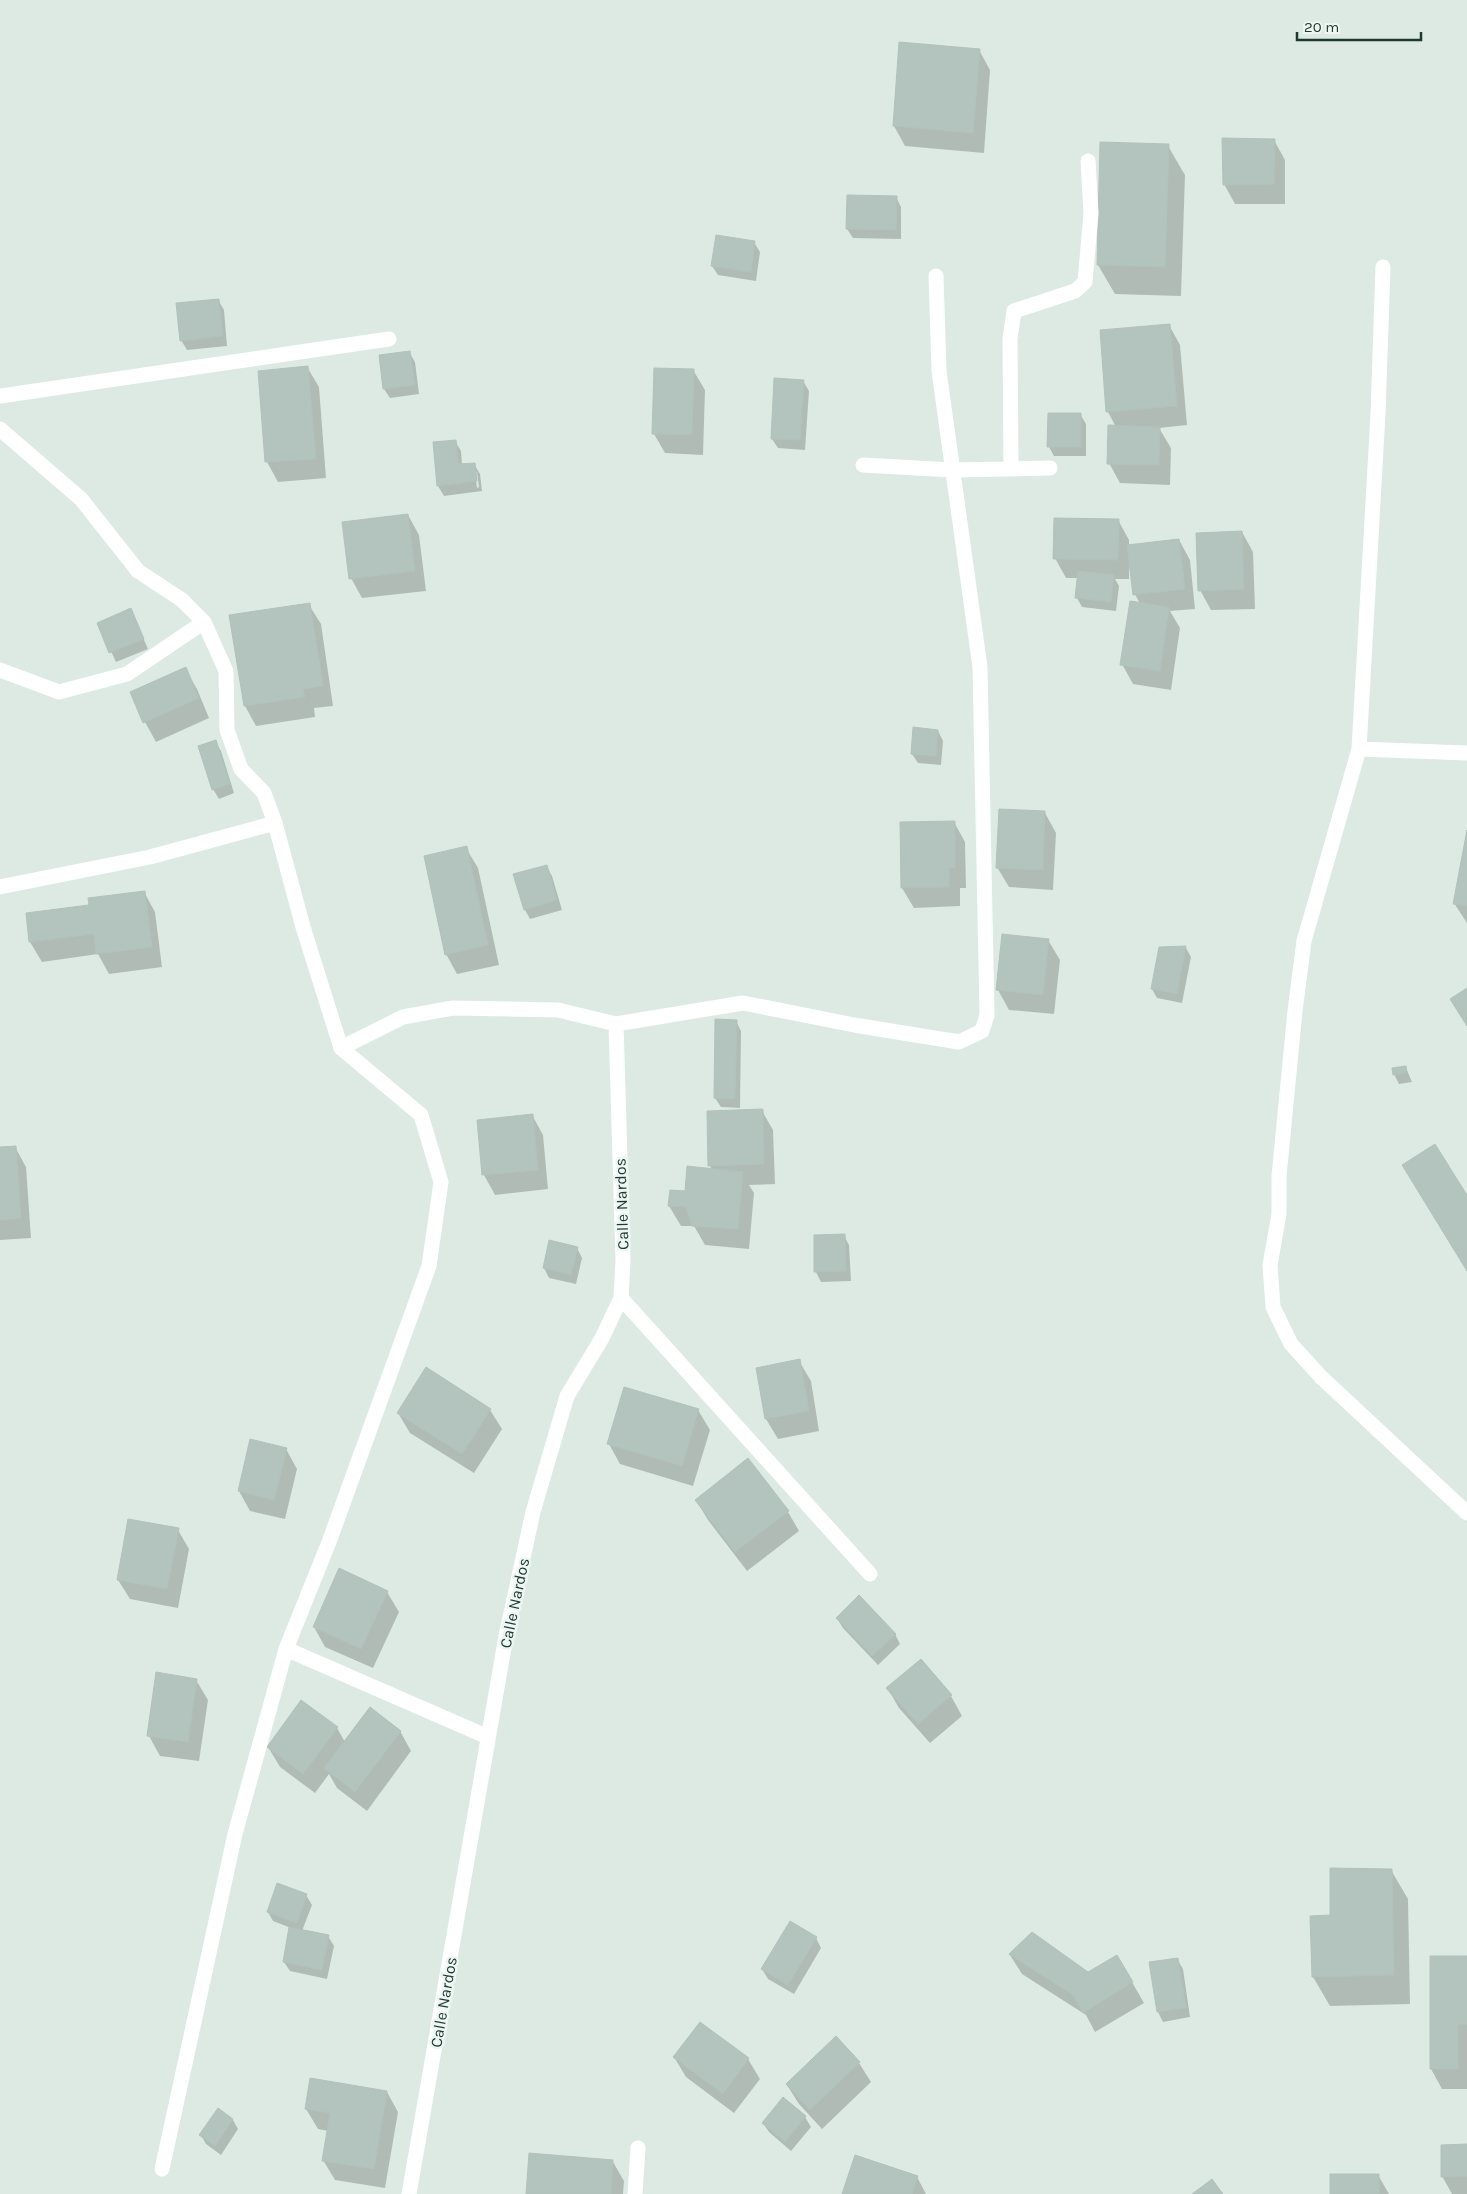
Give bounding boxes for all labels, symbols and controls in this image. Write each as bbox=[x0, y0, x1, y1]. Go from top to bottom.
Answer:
scale bar bbox=[1297, 10, 1421, 42]
text: 20 m bbox=[1304, 18, 1339, 36]
street label: Calle Nardos bbox=[610, 1158, 633, 1250]
street label: Calle Nardos bbox=[496, 1556, 533, 1650]
street label: Calle Nardos bbox=[426, 1955, 461, 2049]

